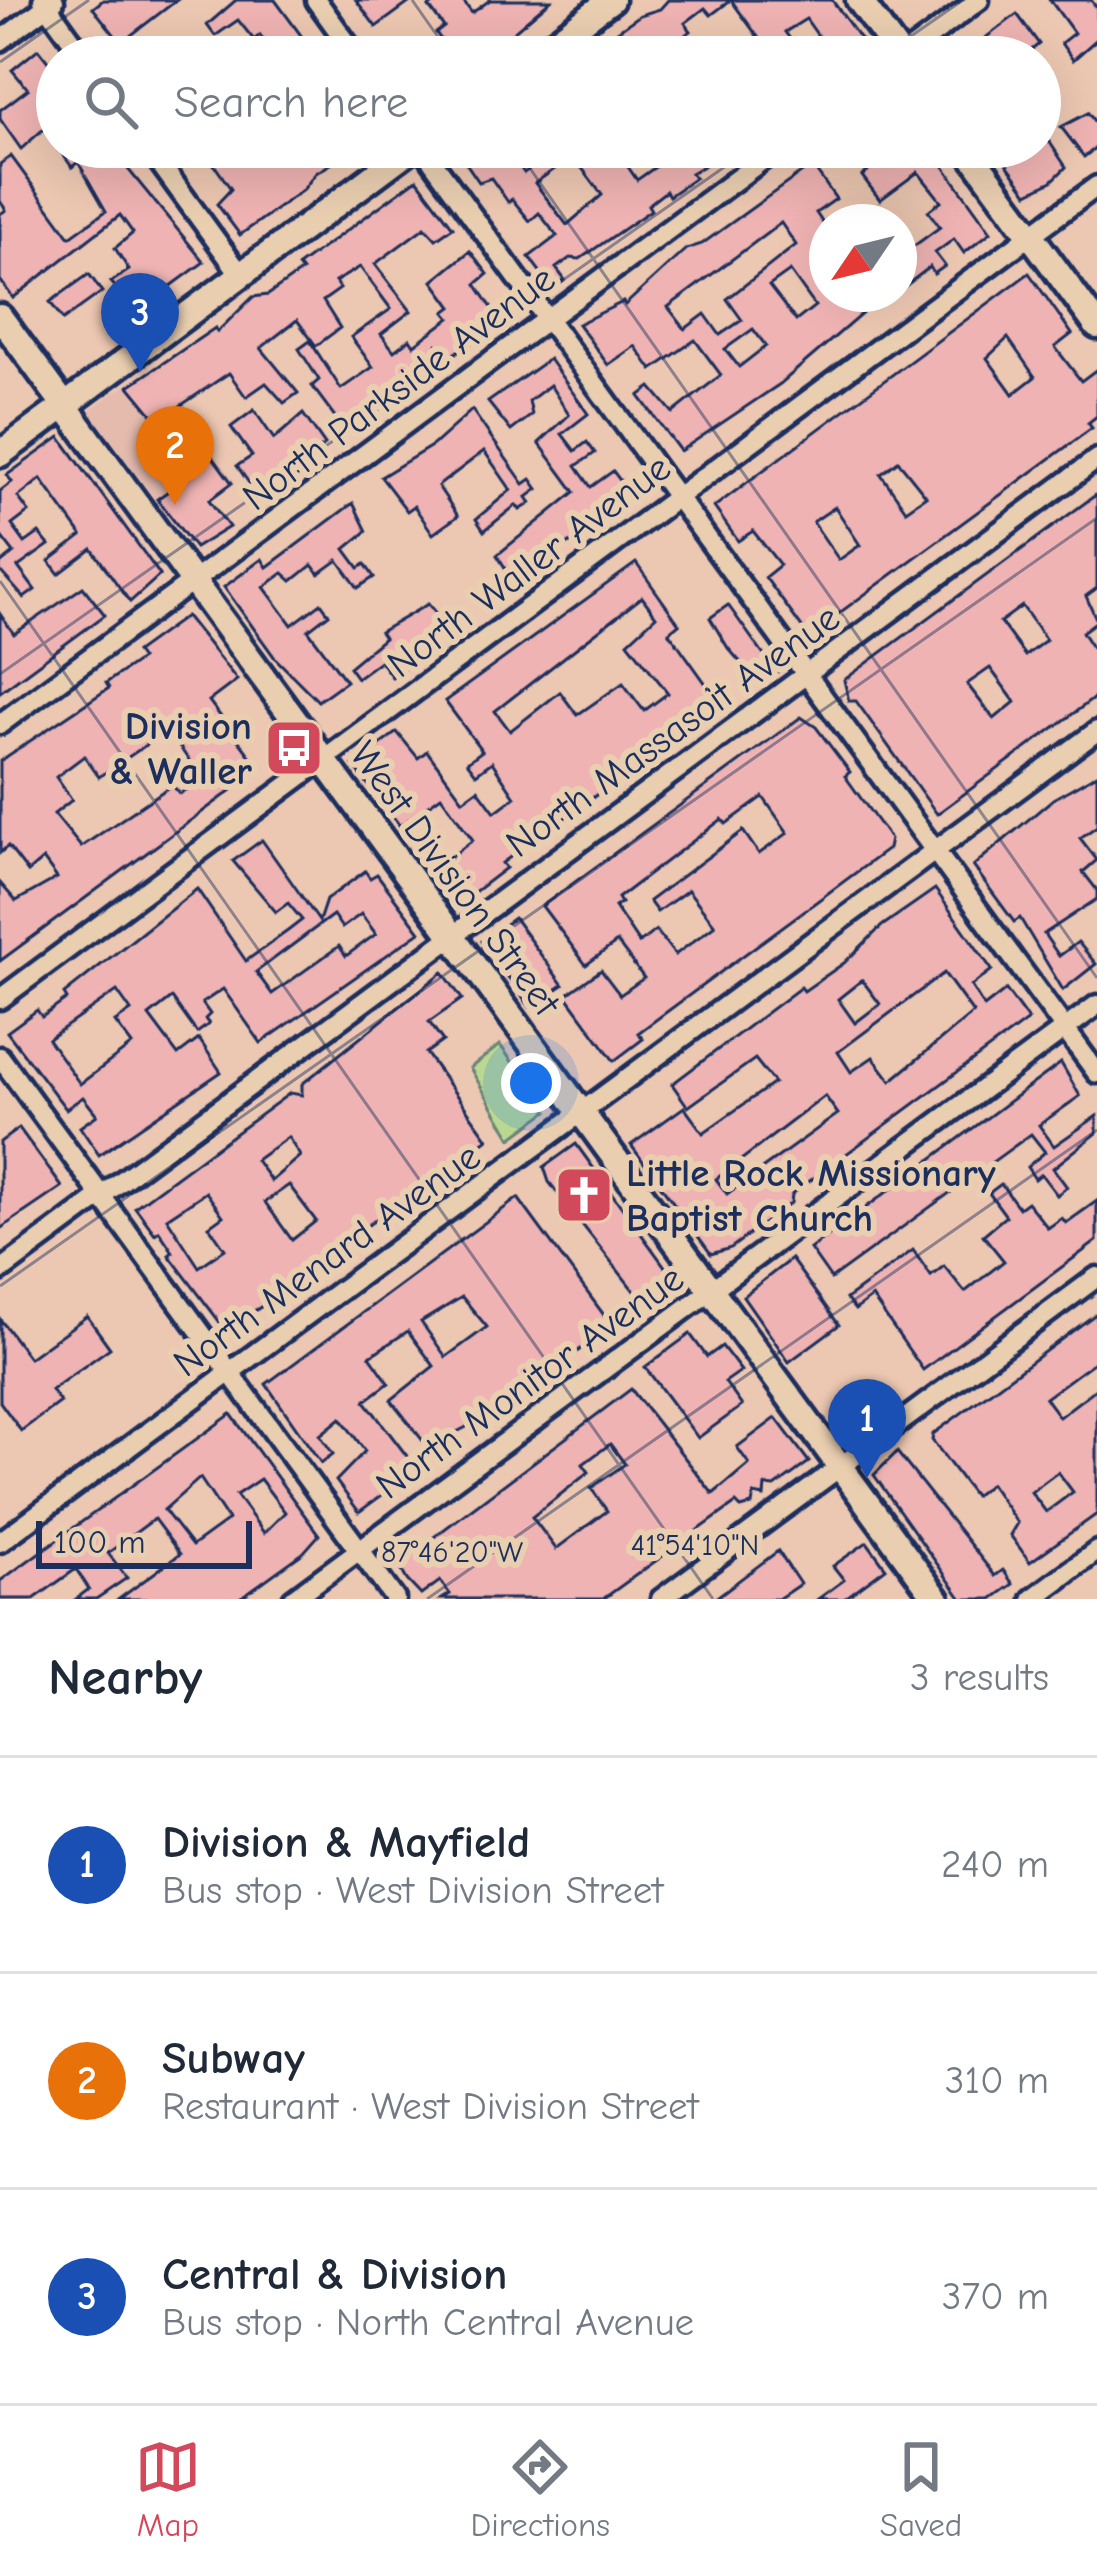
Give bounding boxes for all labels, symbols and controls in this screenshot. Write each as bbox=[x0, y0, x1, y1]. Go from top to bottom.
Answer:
search box bbox=[36, 36, 1061, 168]
icon: search bbox=[78, 69, 144, 135]
text: Search here bbox=[174, 76, 408, 128]
north arrow bbox=[809, 204, 917, 312]
street label: North Parkside Avenue bbox=[234, 256, 564, 520]
pin: 3 bbox=[101, 273, 179, 372]
pin: 2 bbox=[136, 406, 214, 505]
street label: North Waller Avenue bbox=[379, 445, 679, 687]
street label: North Massasoit Avenue bbox=[498, 595, 848, 867]
place label: Division & Waller bbox=[110, 704, 252, 794]
bus stop icon: Division & Waller bbox=[263, 717, 325, 779]
street label: West Division Street bbox=[341, 733, 571, 1026]
your location bbox=[501, 1053, 561, 1113]
street label: North Menard Avenue bbox=[165, 1134, 489, 1386]
place label: Little Rock Missionary Baptist Church bbox=[626, 1151, 996, 1241]
church icon: Little Rock Missionary Baptist Church bbox=[553, 1164, 615, 1226]
street label: North Monitor Avenue bbox=[368, 1255, 692, 1509]
pin: 1 bbox=[828, 1379, 906, 1478]
scale bar bbox=[36, 1515, 252, 1568]
text: 100 m bbox=[54, 1523, 146, 1561]
text: 41°54'10"N bbox=[631, 1528, 759, 1563]
text: 87°46'20"W bbox=[381, 1535, 523, 1570]
text: Nearby bbox=[48, 1648, 202, 1707]
text: 3 results bbox=[910, 1655, 1049, 1700]
text: Division & Mayfield bbox=[162, 1816, 530, 1868]
text: 1 bbox=[79, 1842, 95, 1887]
text: 240 m bbox=[941, 1842, 1049, 1887]
text: Bus stop · West Division Street bbox=[162, 1868, 663, 1913]
text: Subway bbox=[162, 2032, 305, 2084]
text: 2 bbox=[77, 2058, 97, 2103]
text: 310 m bbox=[945, 2058, 1049, 2103]
text: Restaurant · West Division Street bbox=[162, 2084, 699, 2129]
text: Central & Division bbox=[162, 2248, 508, 2300]
text: 3 bbox=[77, 2274, 97, 2319]
text: 370 m bbox=[942, 2274, 1049, 2319]
text: Bus stop · North Central Avenue bbox=[162, 2300, 694, 2345]
tab: Map bbox=[135, 2434, 201, 2544]
tab: Directions bbox=[471, 2434, 610, 2544]
tab: Saved bbox=[880, 2434, 962, 2544]

